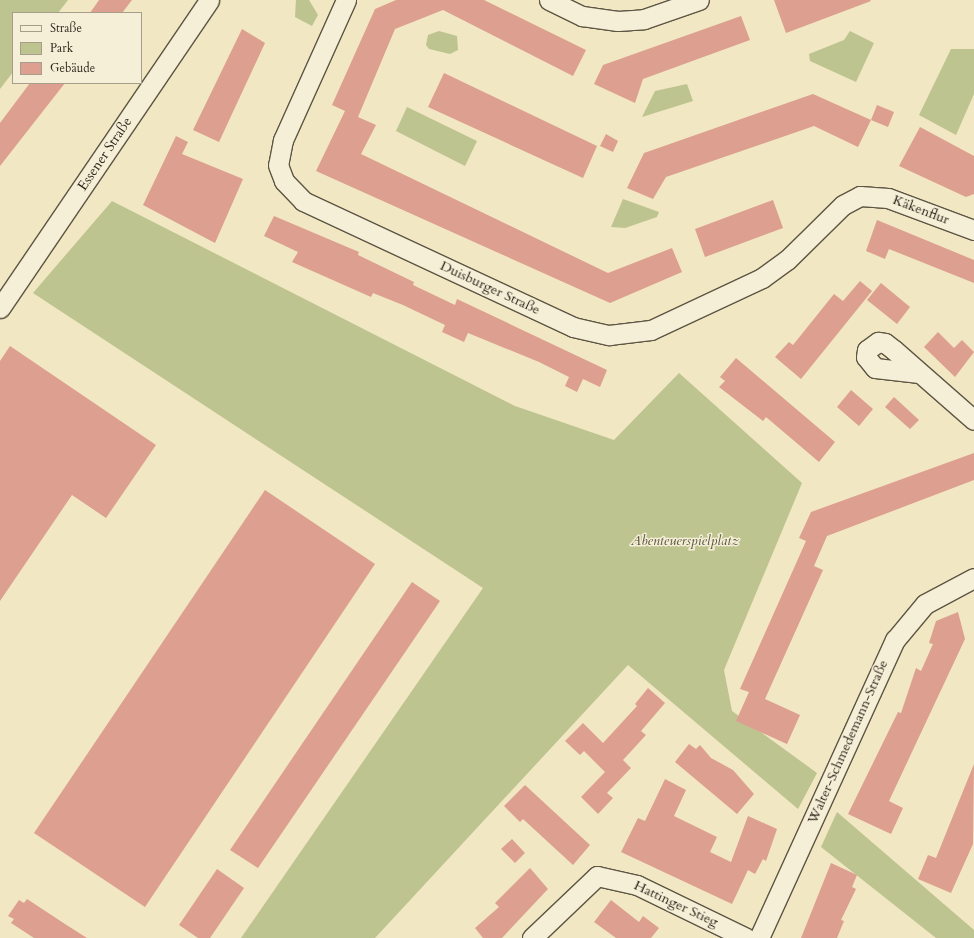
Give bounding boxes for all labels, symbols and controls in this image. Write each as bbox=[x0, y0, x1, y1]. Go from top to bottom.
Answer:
legend bbox=[12, 12, 142, 84]
text: Straße bbox=[50, 20, 82, 36]
text: Park bbox=[50, 40, 73, 56]
text: Gebäude bbox=[50, 60, 95, 76]
street label: Essener Straße bbox=[74, 114, 136, 194]
street label: Käkenflur bbox=[890, 192, 952, 228]
street label: Duisburger Straße bbox=[437, 257, 543, 319]
park label: Abenteuerspielplatz bbox=[631, 533, 739, 549]
street label: Walter-Schmedemann-Straße bbox=[804, 657, 892, 827]
street label: Hattinger Stieg bbox=[631, 877, 721, 931]

